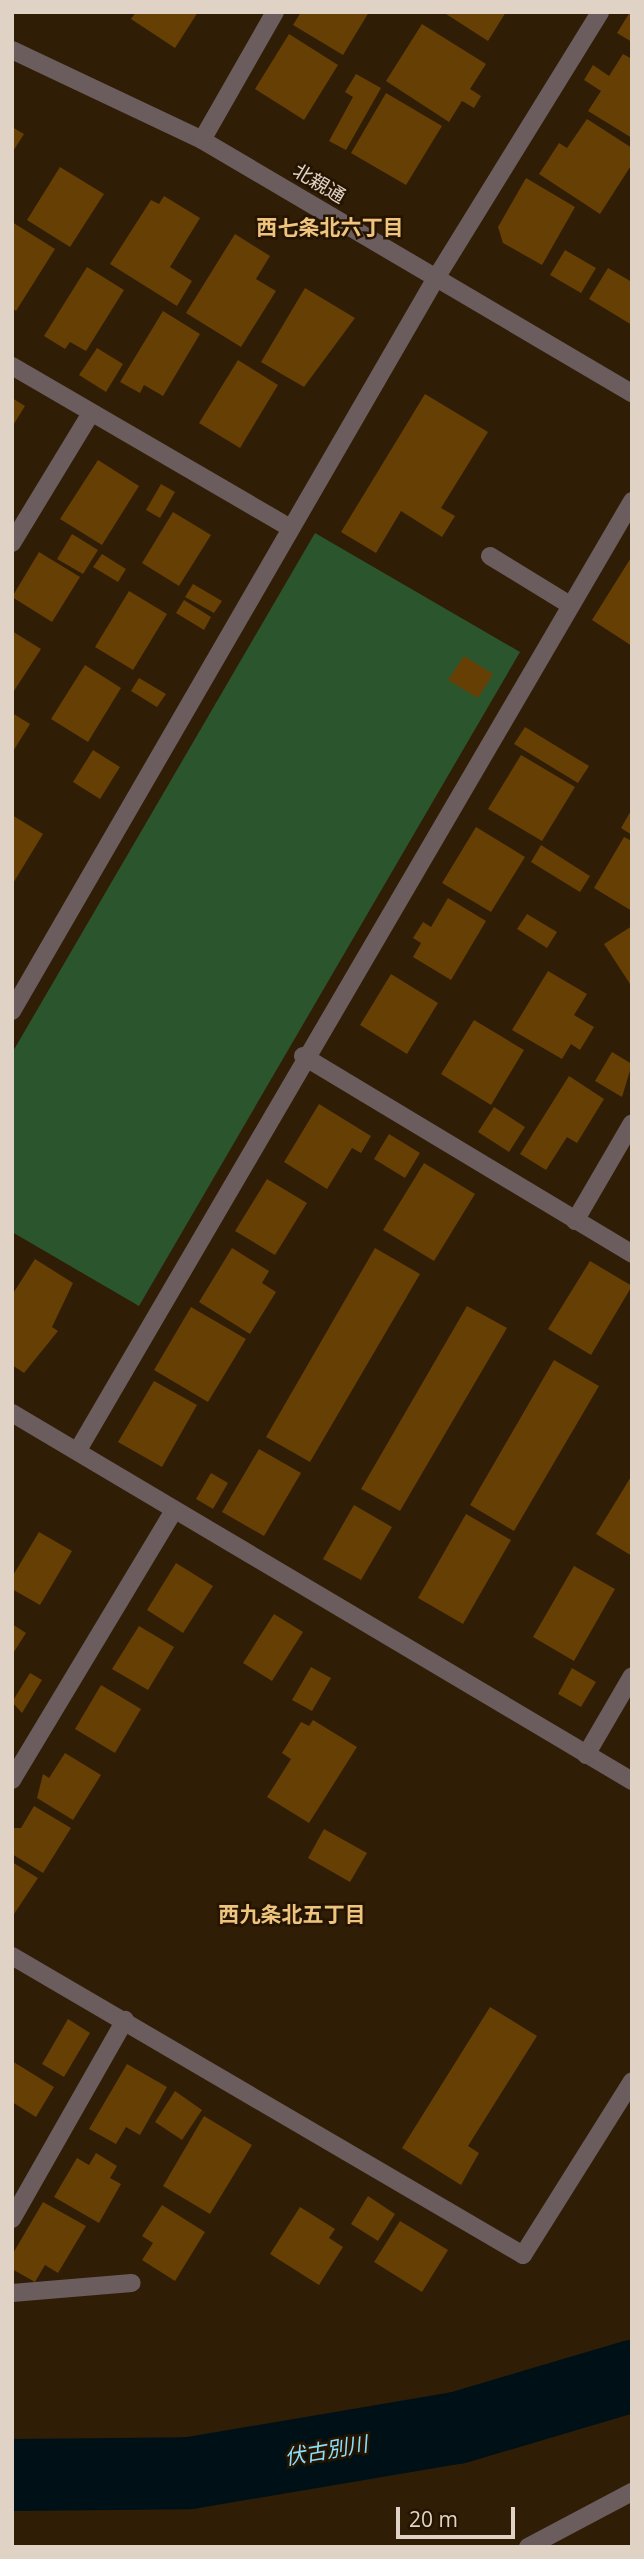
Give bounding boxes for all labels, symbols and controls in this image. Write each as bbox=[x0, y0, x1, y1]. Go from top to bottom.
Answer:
street label: 北親通 bbox=[289, 160, 349, 208]
district label: 西七条北六丁目 bbox=[257, 214, 403, 240]
district label: 西九条北五丁目 bbox=[219, 1901, 365, 1927]
water label: 伏古別川 bbox=[282, 2430, 370, 2470]
scale bar bbox=[399, 2492, 518, 2536]
text: 20 m bbox=[409, 2505, 458, 2533]

